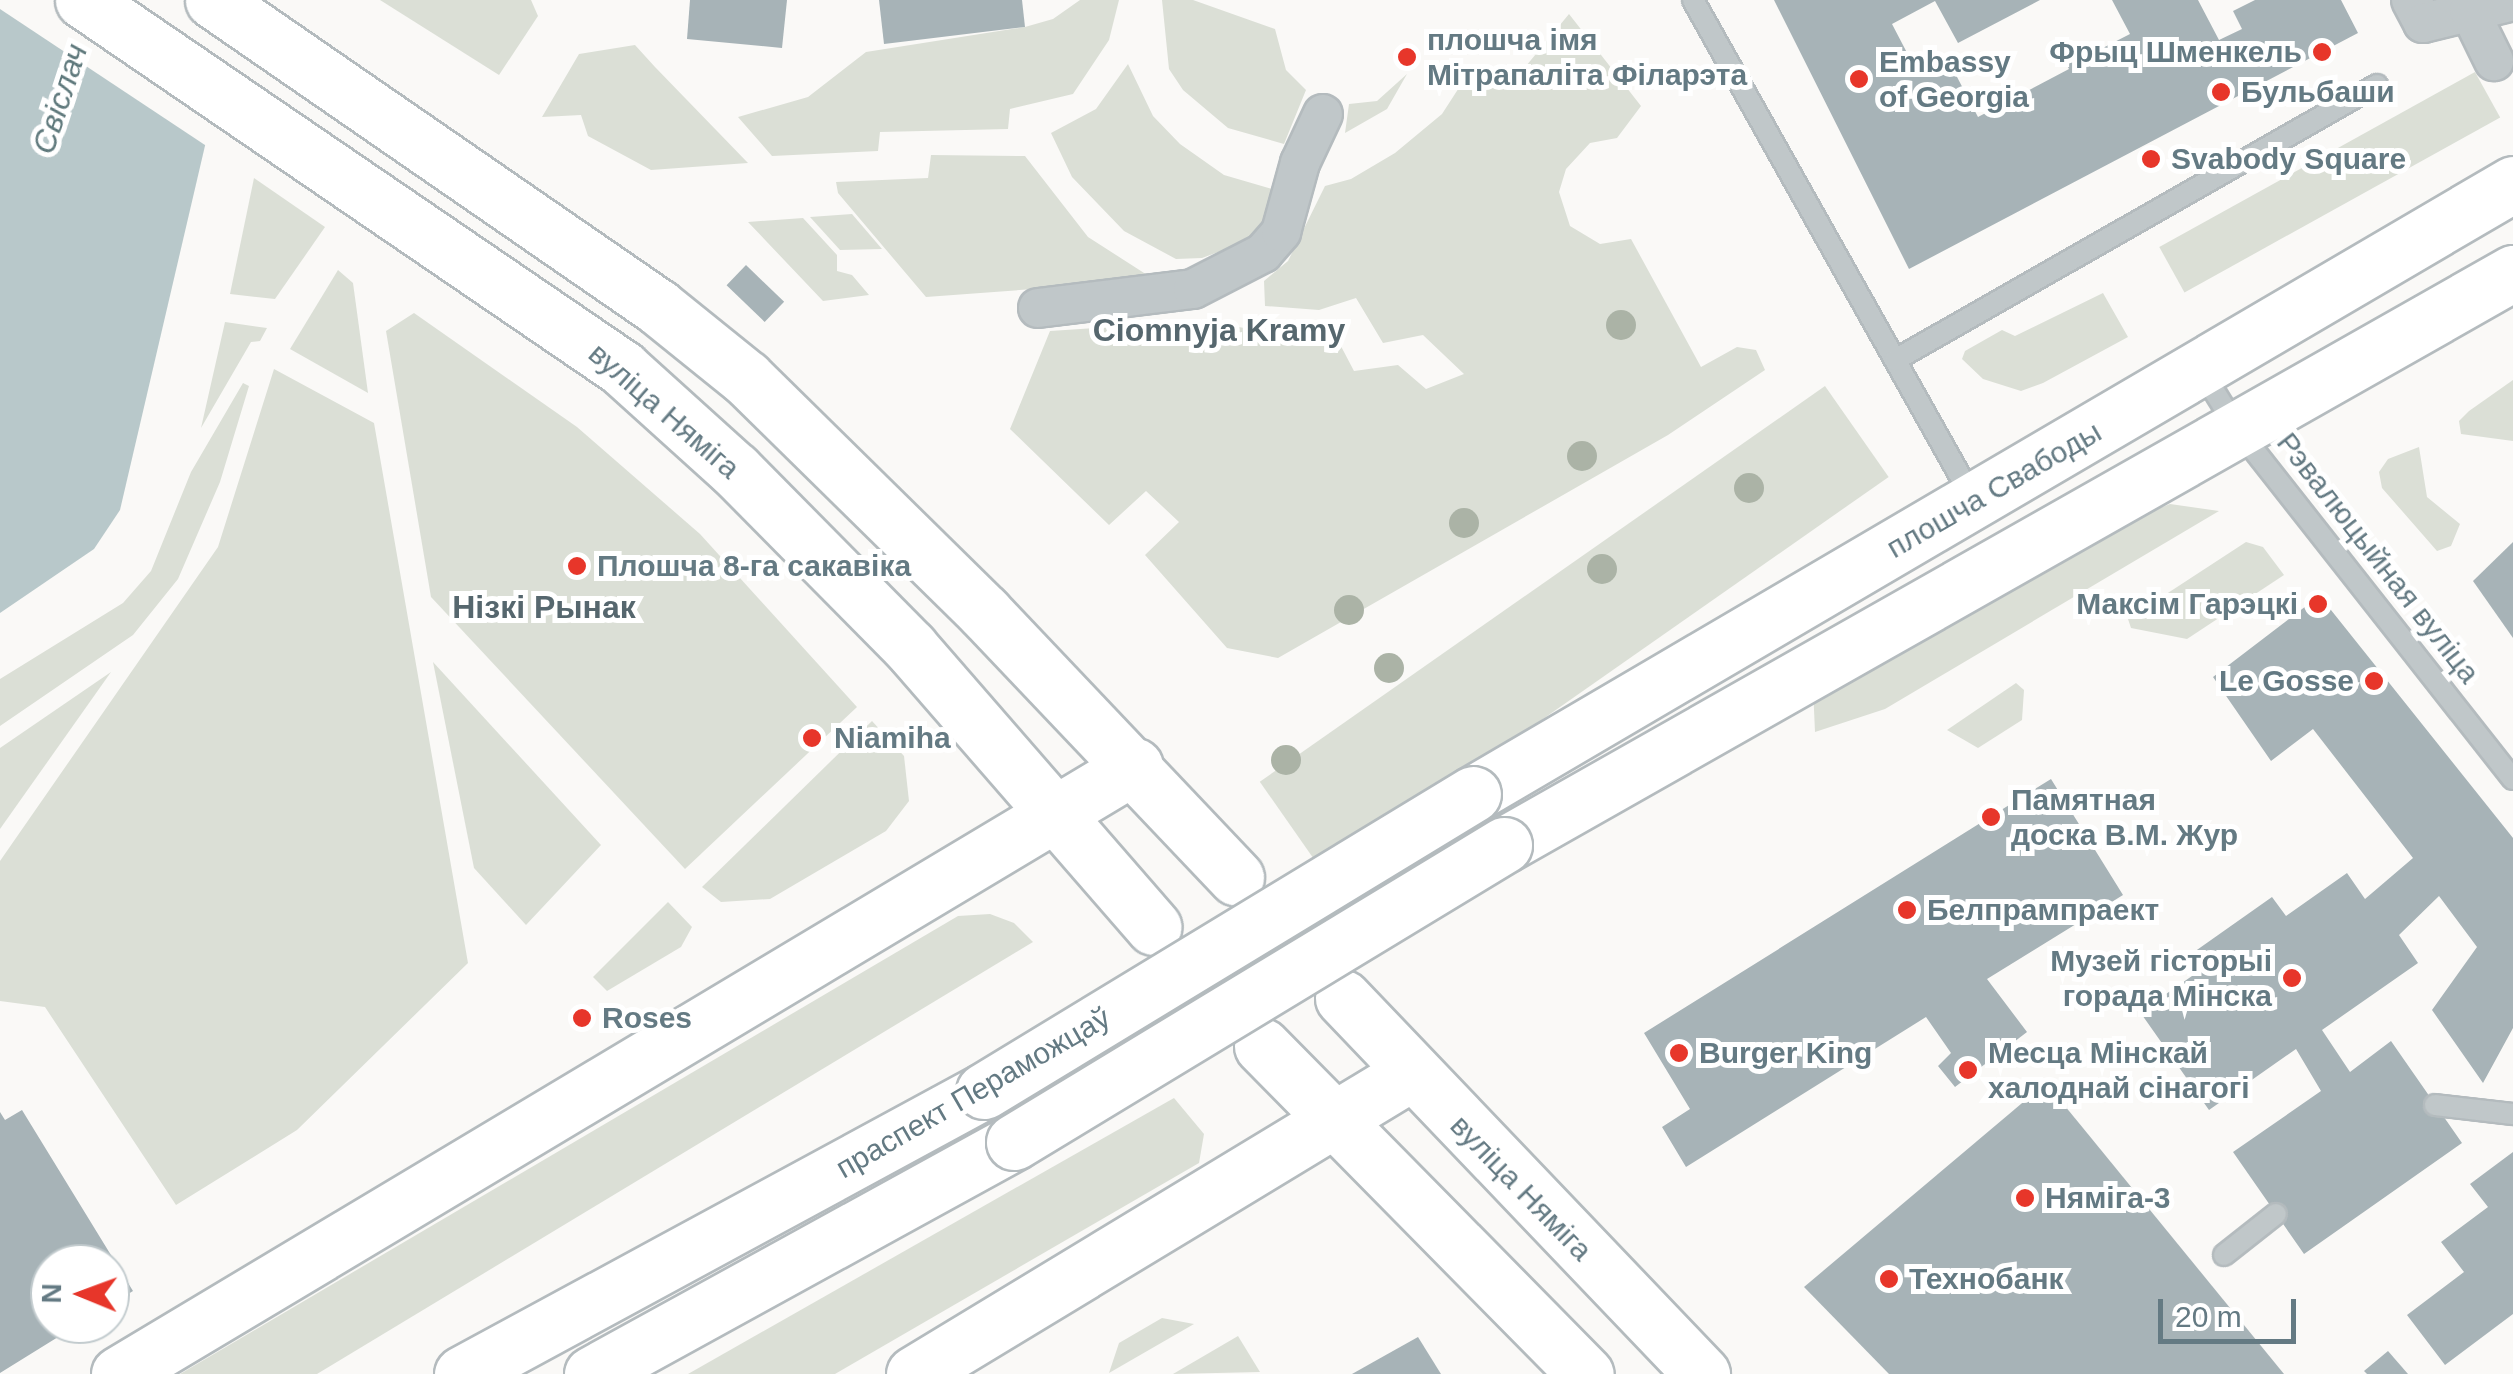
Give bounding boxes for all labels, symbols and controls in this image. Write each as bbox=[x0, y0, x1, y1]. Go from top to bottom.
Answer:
place label: плошча імя Мітрапаліта Філарэта bbox=[1427, 22, 1747, 92]
place label: Фрыц Шменкель bbox=[2049, 34, 2302, 70]
water label: Свіслач bbox=[24, 39, 96, 159]
marker: Фрыц Шменкель bbox=[2311, 41, 2333, 63]
place label: Embassy of Georgia bbox=[1879, 44, 2029, 114]
marker: плошча імя Мітрапаліта Філарэта bbox=[1396, 46, 1418, 68]
marker: Embassy of Georgia bbox=[1848, 68, 1870, 90]
place label: Бульбаши bbox=[2241, 74, 2395, 110]
marker: Бульбаши bbox=[2210, 81, 2232, 103]
place label: Svabody Square bbox=[2171, 141, 2406, 177]
marker: Svabody Square bbox=[2140, 148, 2162, 170]
district label: Ciomnyja Kramy bbox=[1093, 311, 1345, 349]
street label: вуліца Няміга bbox=[581, 336, 747, 486]
street label: плошча Свабоды bbox=[1880, 414, 2108, 566]
street label: Рэвалюцыйная вуліца bbox=[2269, 426, 2487, 690]
place label: Плошча 8-га сакавіка bbox=[597, 548, 911, 584]
marker: Плошча 8-га сакавіка bbox=[566, 555, 588, 577]
place label: Максім Гарэцкі bbox=[2076, 586, 2298, 622]
district label: Нізкі Рынак bbox=[452, 588, 636, 626]
marker: Максім Гарэцкі bbox=[2307, 593, 2329, 615]
place label: Le Gosse bbox=[2219, 663, 2354, 699]
marker: Le Gosse bbox=[2363, 670, 2385, 692]
place label: Niamiha bbox=[834, 720, 951, 756]
marker: Niamiha bbox=[799, 725, 825, 751]
place label: Памятная доска В.М. Жур bbox=[2011, 782, 2238, 852]
marker: Памятная доска В.М. Жур bbox=[1980, 806, 2002, 828]
place label: Белпрампраект bbox=[1927, 892, 2159, 928]
marker: Белпрампраект bbox=[1896, 899, 1918, 921]
place label: Музей гісторыі горада Мінска bbox=[2050, 943, 2272, 1014]
marker: Музей гісторыі горада Мінска bbox=[2281, 967, 2303, 989]
place label: Roses bbox=[602, 1000, 692, 1036]
street label: праспект Пераможцаў bbox=[830, 1000, 1116, 1186]
marker: Roses bbox=[571, 1007, 593, 1029]
place label: Burger King bbox=[1699, 1035, 1872, 1071]
place label: Месца Мінскай халоднай сінагогі bbox=[1988, 1035, 2250, 1106]
marker: Burger King bbox=[1668, 1042, 1690, 1064]
marker: Месца Мінскай халоднай сінагогі bbox=[1957, 1059, 1979, 1081]
street label: вуліца Няміга bbox=[1443, 1108, 1599, 1268]
place label: Няміга-3 bbox=[2045, 1180, 2171, 1216]
marker: Няміга-3 bbox=[2014, 1187, 2036, 1209]
north arrow bbox=[30, 1244, 130, 1344]
place label: Технобанк bbox=[1909, 1261, 2064, 1297]
marker: Технобанк bbox=[1878, 1268, 1900, 1290]
scale bar bbox=[2163, 1279, 2300, 1341]
text: N bbox=[36, 1283, 67, 1304]
text: 20 m bbox=[2175, 1300, 2242, 1333]

